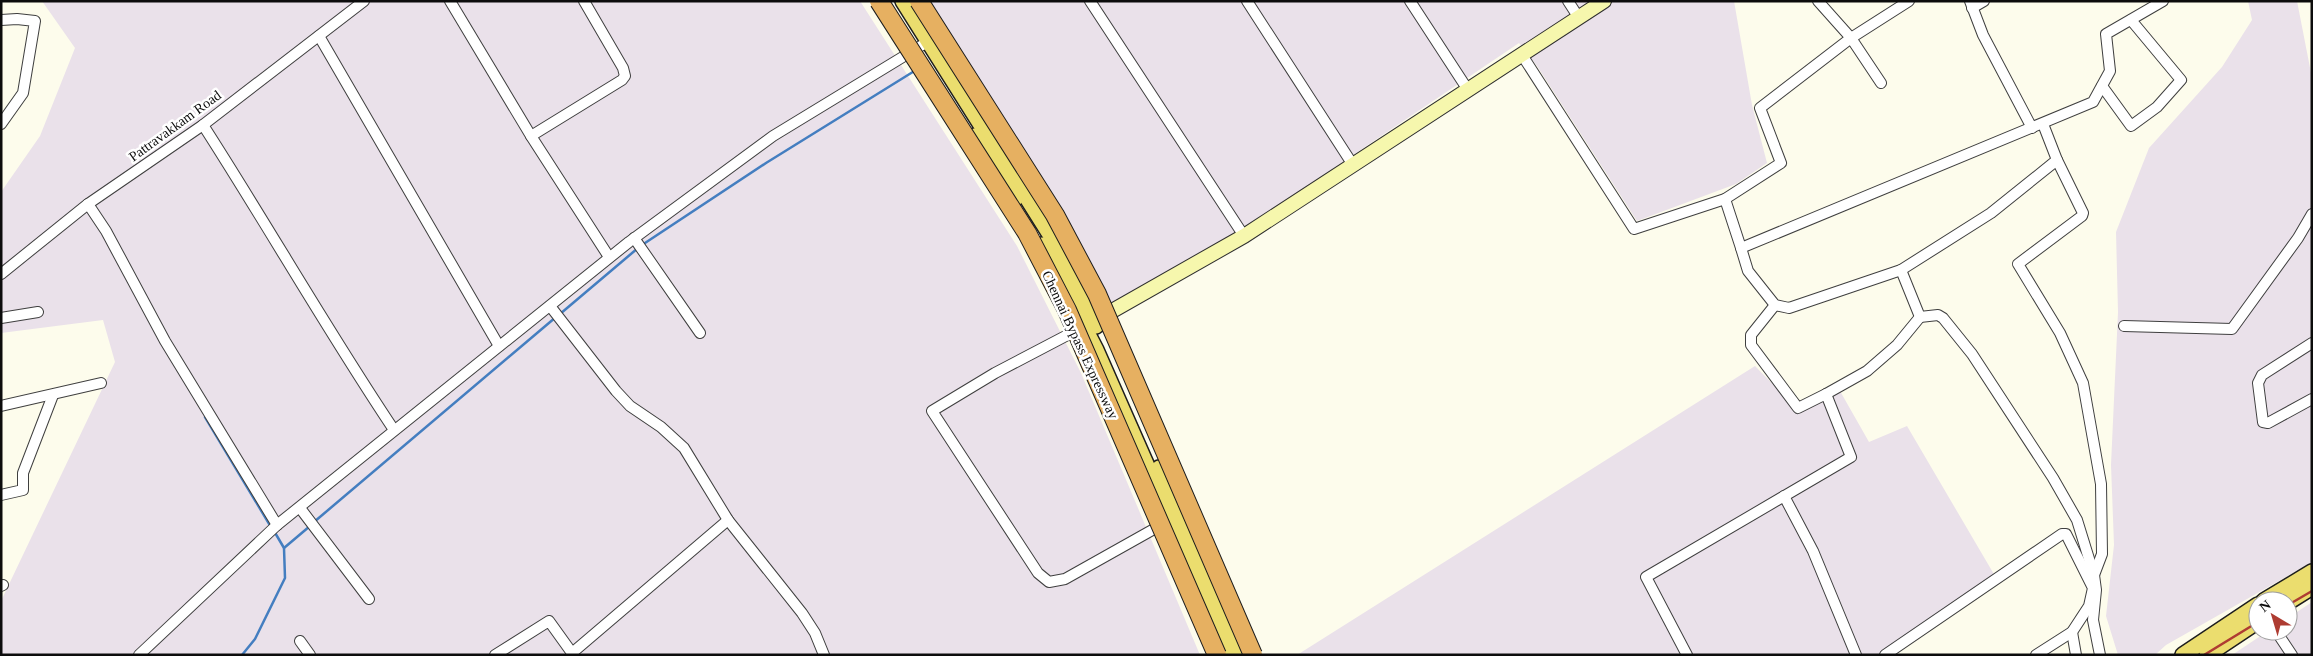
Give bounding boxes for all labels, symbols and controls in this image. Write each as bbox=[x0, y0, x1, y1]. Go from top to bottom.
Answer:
street label: Pattravakkam Road bbox=[126, 88, 224, 164]
street label: Chennai Bypass Expressway bbox=[1039, 269, 1121, 421]
north arrow bbox=[2248, 591, 2298, 641]
text: N bbox=[2257, 597, 2274, 615]

